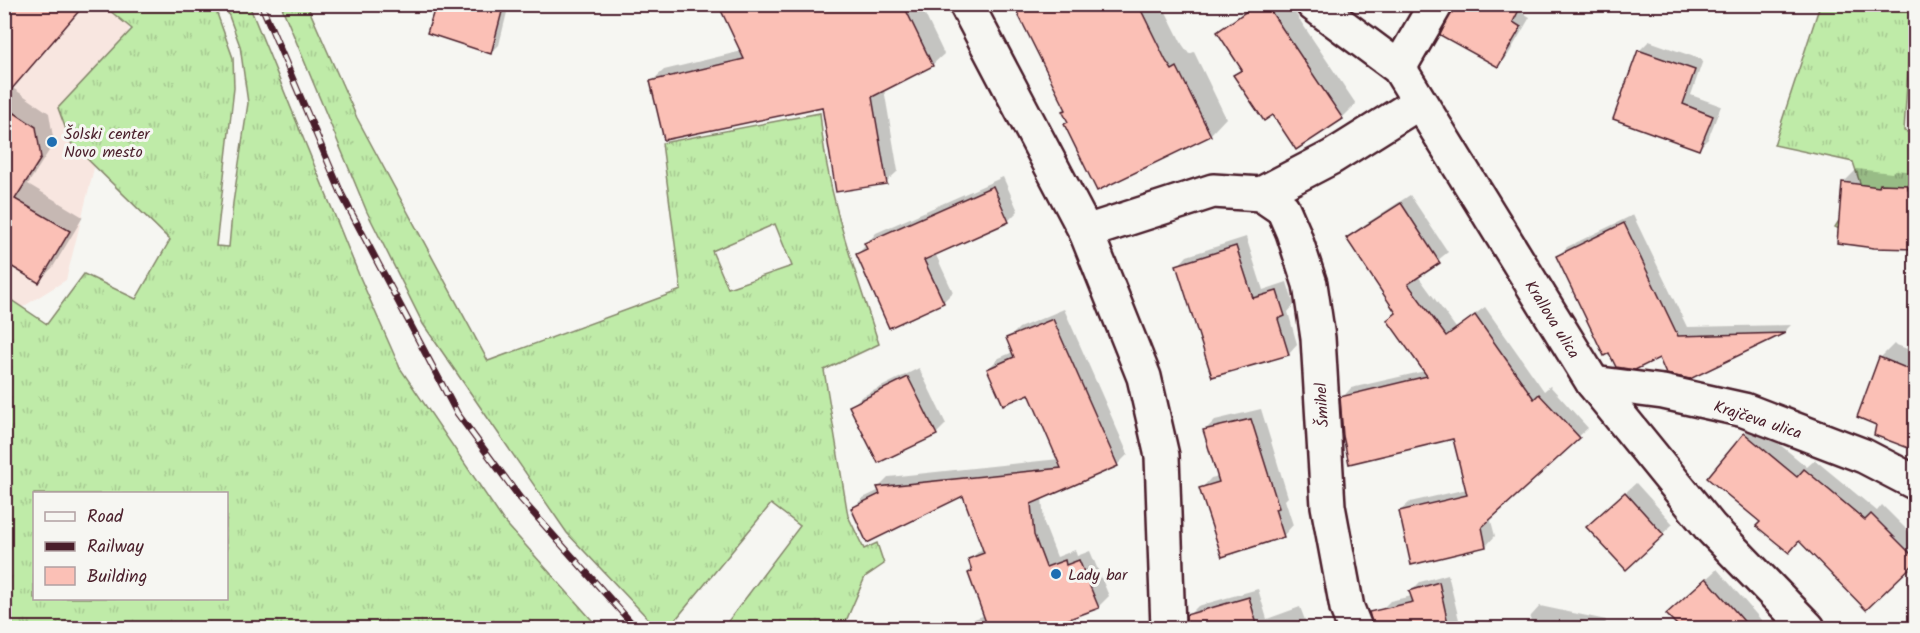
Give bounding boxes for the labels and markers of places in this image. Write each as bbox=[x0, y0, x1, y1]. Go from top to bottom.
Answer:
place label: Šolski center Novo mesto bbox=[64, 122, 151, 165]
marker: Šolski center Novo mesto bbox=[45, 135, 59, 149]
place label: Lady bar bbox=[1068, 563, 1129, 588]
marker: Lady bar bbox=[1049, 567, 1063, 581]

